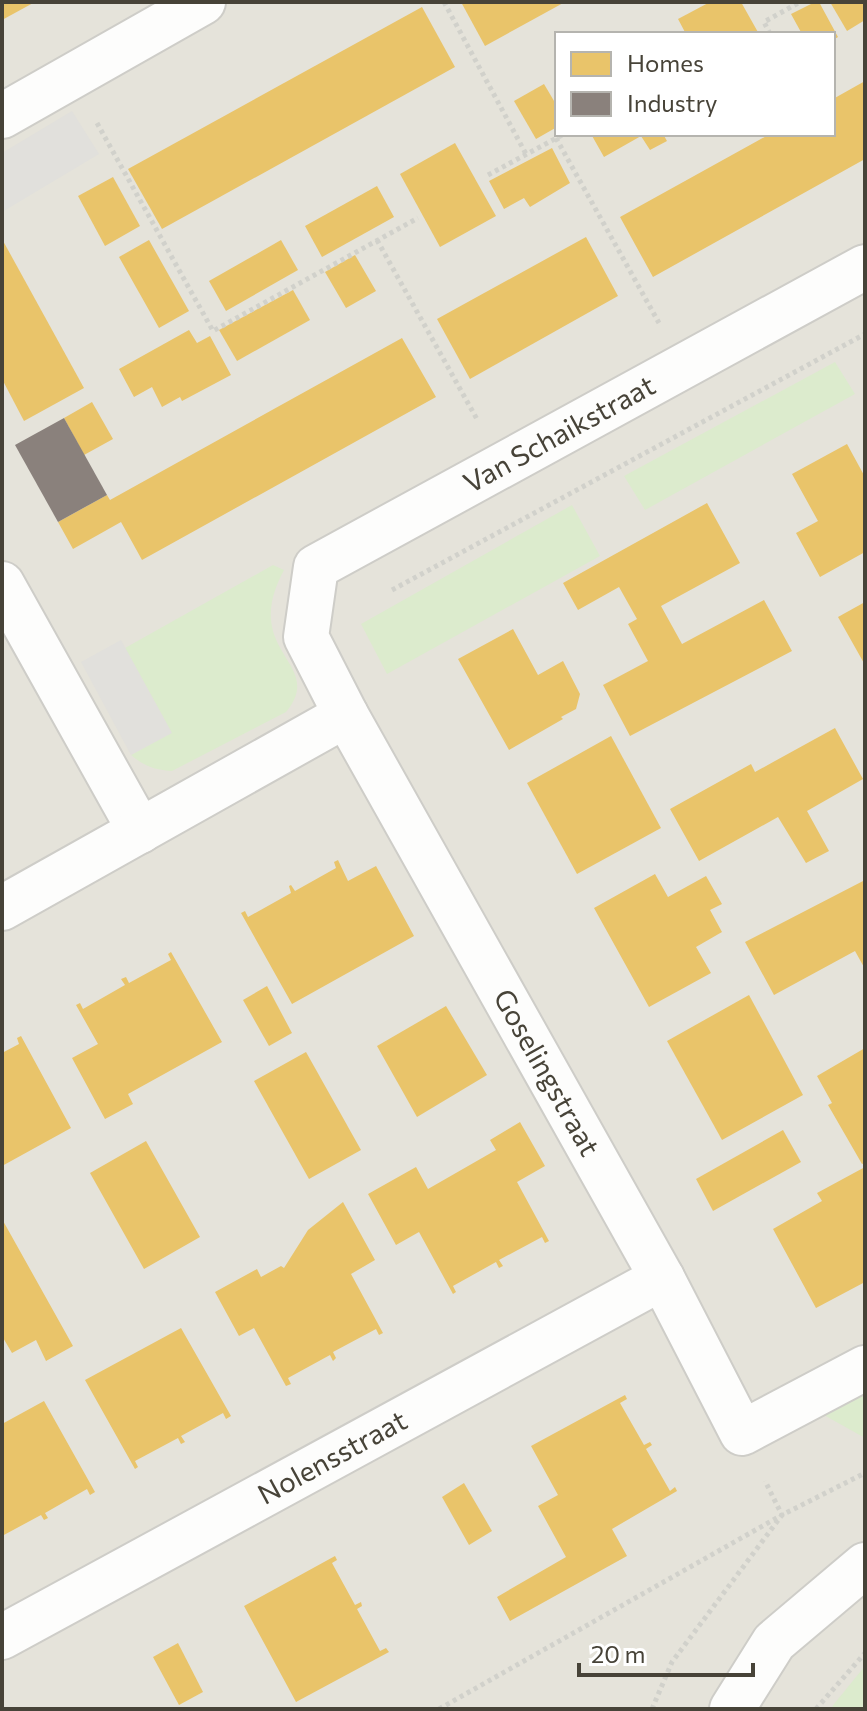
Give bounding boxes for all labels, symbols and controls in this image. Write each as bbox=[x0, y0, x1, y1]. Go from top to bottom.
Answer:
legend bbox=[555, 32, 835, 136]
text: Homes bbox=[627, 48, 704, 77]
text: Industry bbox=[627, 88, 717, 117]
street label: Van Schaikstraat bbox=[457, 367, 660, 499]
street label: Goselingstraat bbox=[487, 983, 608, 1161]
street label: Nolensstraat bbox=[252, 1402, 412, 1511]
scale bar bbox=[579, 1627, 753, 1677]
text: 20 m bbox=[591, 1639, 645, 1668]

